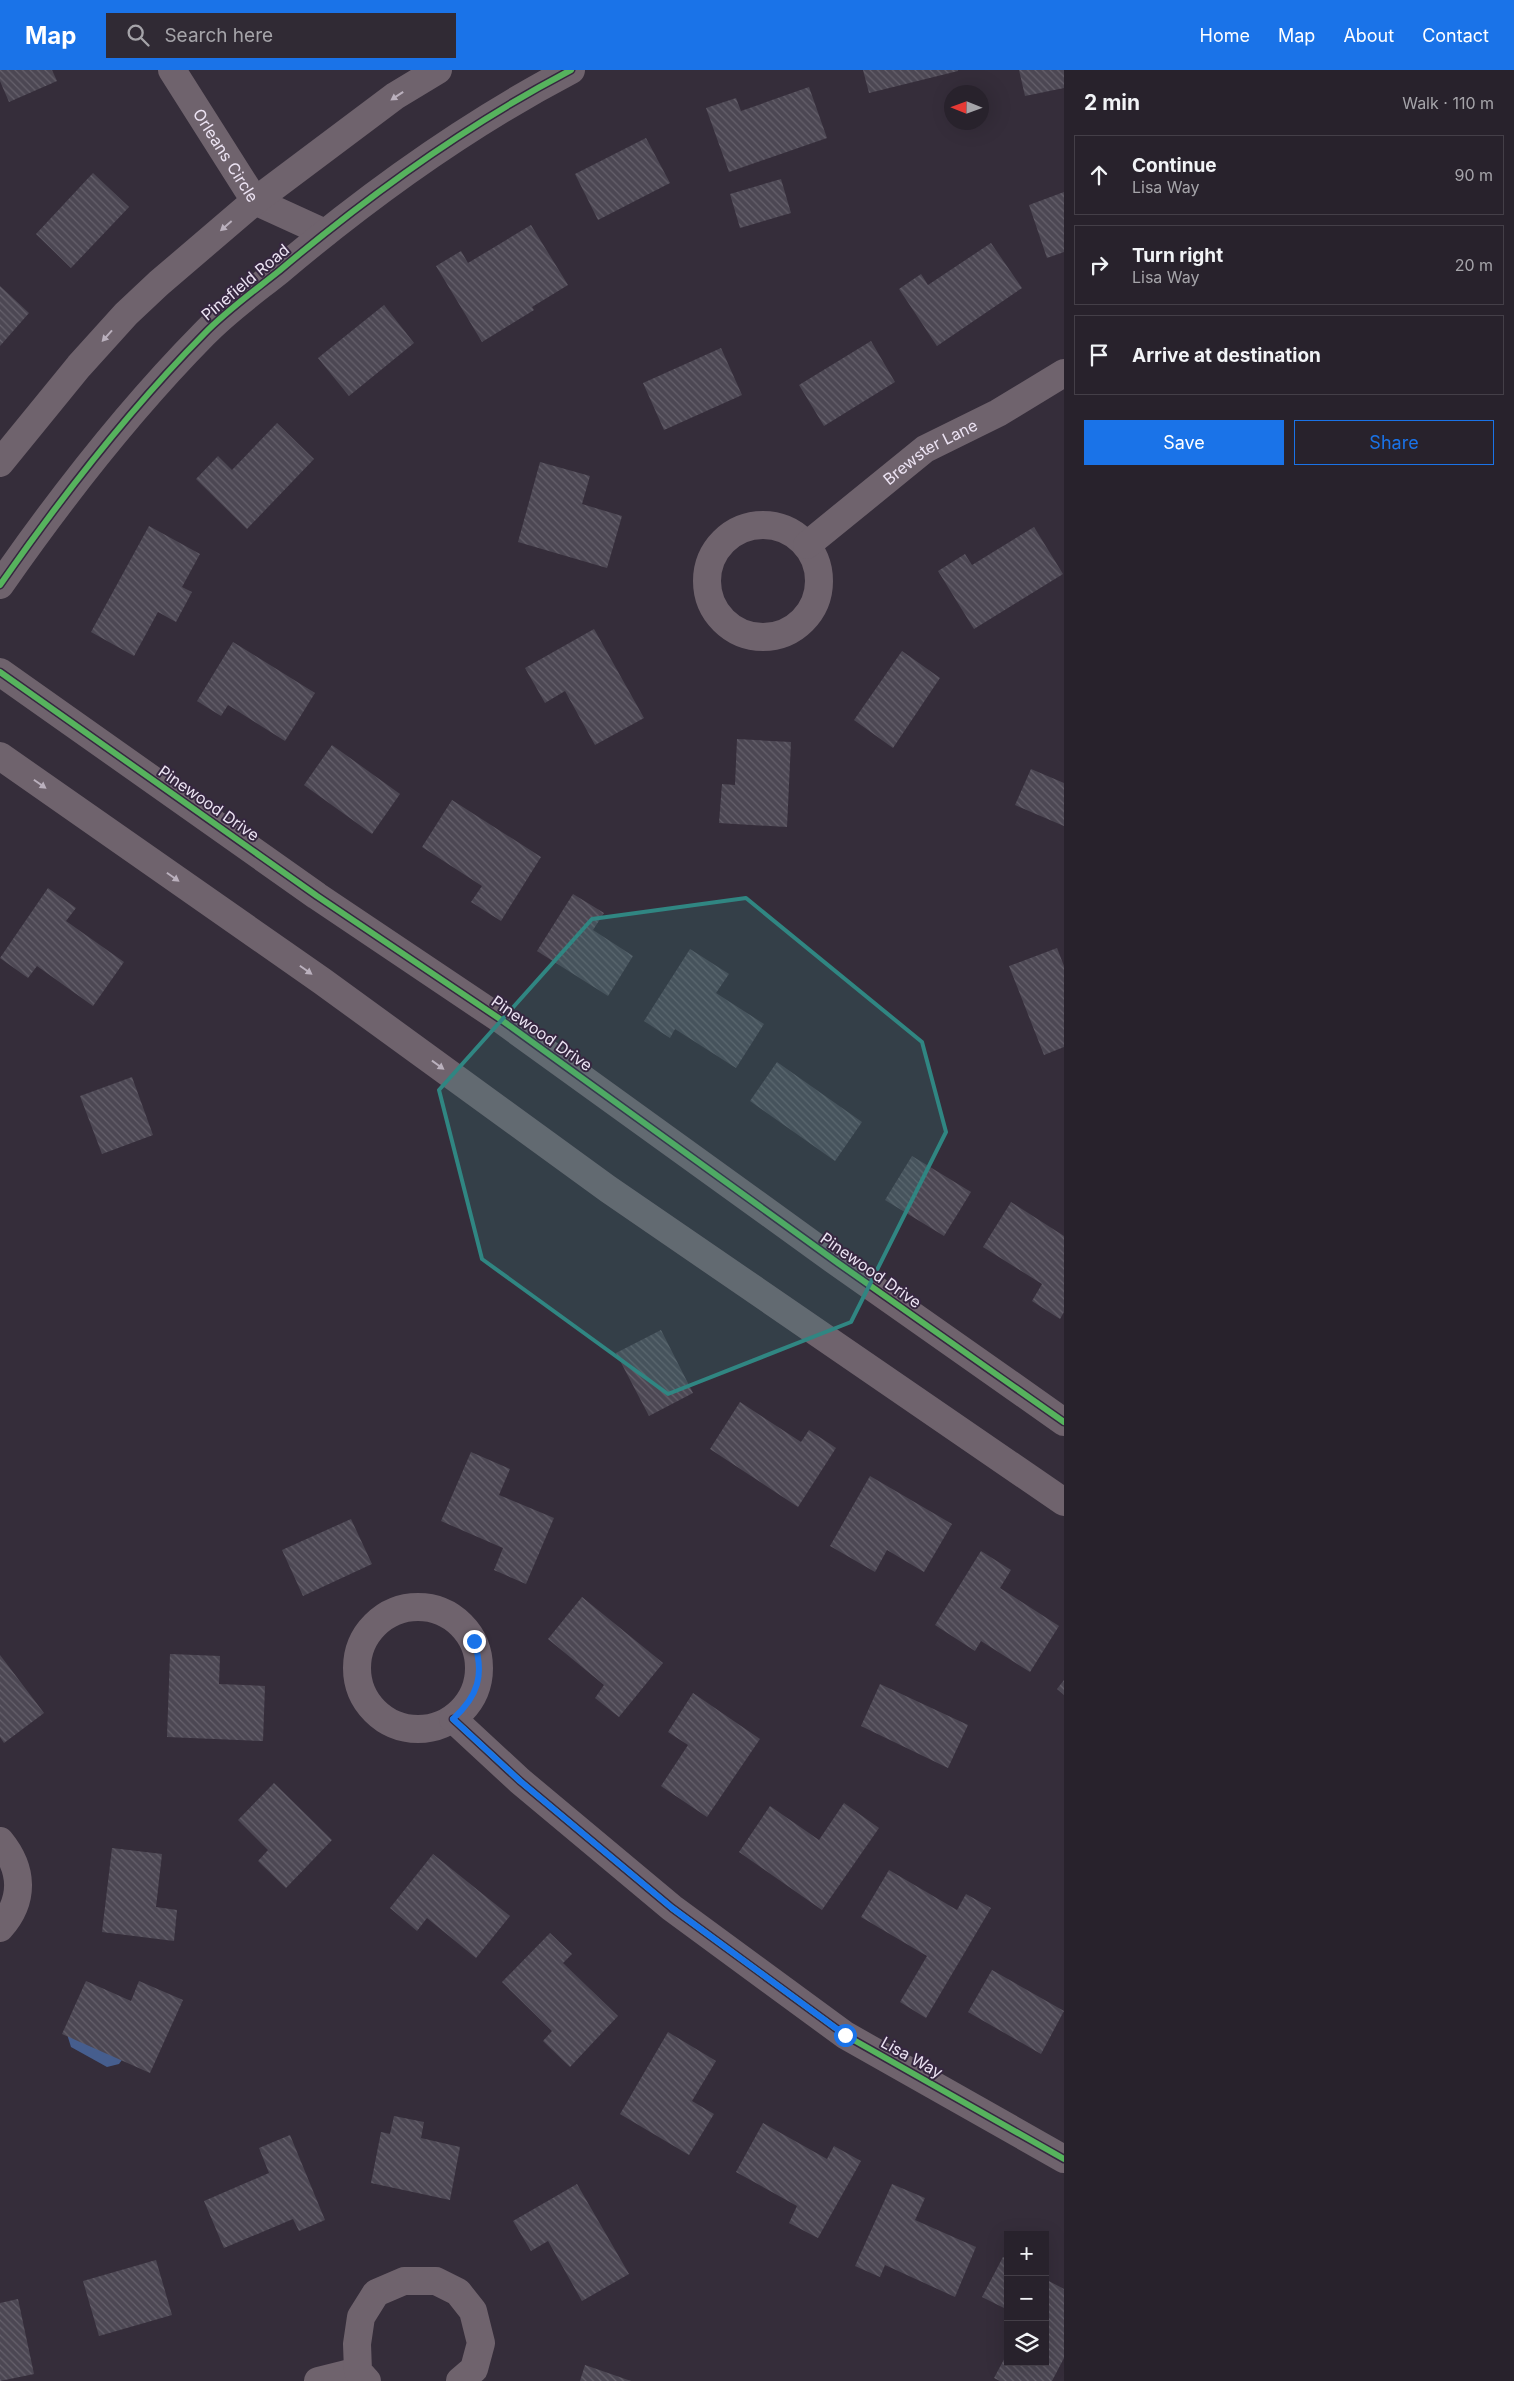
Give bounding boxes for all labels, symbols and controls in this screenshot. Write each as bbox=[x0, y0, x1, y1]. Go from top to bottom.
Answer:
search box bbox=[106, 13, 456, 58]
text: Map bbox=[25, 21, 76, 50]
icon: search bbox=[124, 21, 152, 49]
text: Search here bbox=[164, 24, 273, 47]
text: Home bbox=[1200, 25, 1250, 46]
text: Map bbox=[1278, 25, 1315, 46]
text: About bbox=[1343, 25, 1394, 46]
text: Contact bbox=[1422, 25, 1489, 46]
north arrow bbox=[944, 85, 989, 130]
text: 2 min bbox=[1084, 90, 1140, 115]
one-way arrow bbox=[390, 91, 404, 100]
text: Walk · 110 m bbox=[1402, 93, 1494, 113]
street label: Orleans Circle bbox=[189, 105, 263, 206]
text: Continue bbox=[1132, 154, 1217, 177]
icon: ahead bbox=[1085, 161, 1113, 189]
text: 90 m bbox=[1454, 165, 1493, 185]
text: Lisa Way bbox=[1132, 177, 1200, 197]
one-way arrow bbox=[220, 220, 232, 231]
street label: Pinefield Road bbox=[197, 239, 293, 325]
text: Turn right bbox=[1132, 244, 1223, 267]
icon: right bbox=[1085, 251, 1113, 279]
text: 20 m bbox=[1455, 255, 1493, 275]
text: Lisa Way bbox=[1132, 267, 1200, 287]
one-way arrow bbox=[101, 329, 112, 342]
icon: arrive bbox=[1085, 341, 1113, 369]
text: Arrive at destination bbox=[1132, 344, 1321, 367]
street label: Brewster Lane bbox=[879, 415, 981, 489]
button: Save bbox=[1084, 420, 1284, 465]
button: Share bbox=[1294, 420, 1494, 465]
street label: Pinewood Drive bbox=[155, 761, 263, 845]
one-way arrow bbox=[33, 779, 47, 789]
one-way arrow bbox=[166, 872, 180, 882]
one-way arrow bbox=[300, 965, 313, 975]
street label: Pinewood Drive bbox=[488, 991, 596, 1075]
one-way arrow bbox=[431, 1060, 445, 1070]
street label: Pinewood Drive bbox=[817, 1228, 925, 1312]
route end bbox=[463, 1630, 486, 1653]
route start bbox=[834, 2024, 857, 2047]
street label: Lisa Way bbox=[878, 2032, 946, 2082]
map controls bbox=[1004, 2231, 1049, 2366]
button: + bbox=[1004, 2231, 1049, 2276]
button: − bbox=[1004, 2276, 1049, 2321]
button: layers bbox=[1004, 2321, 1049, 2366]

